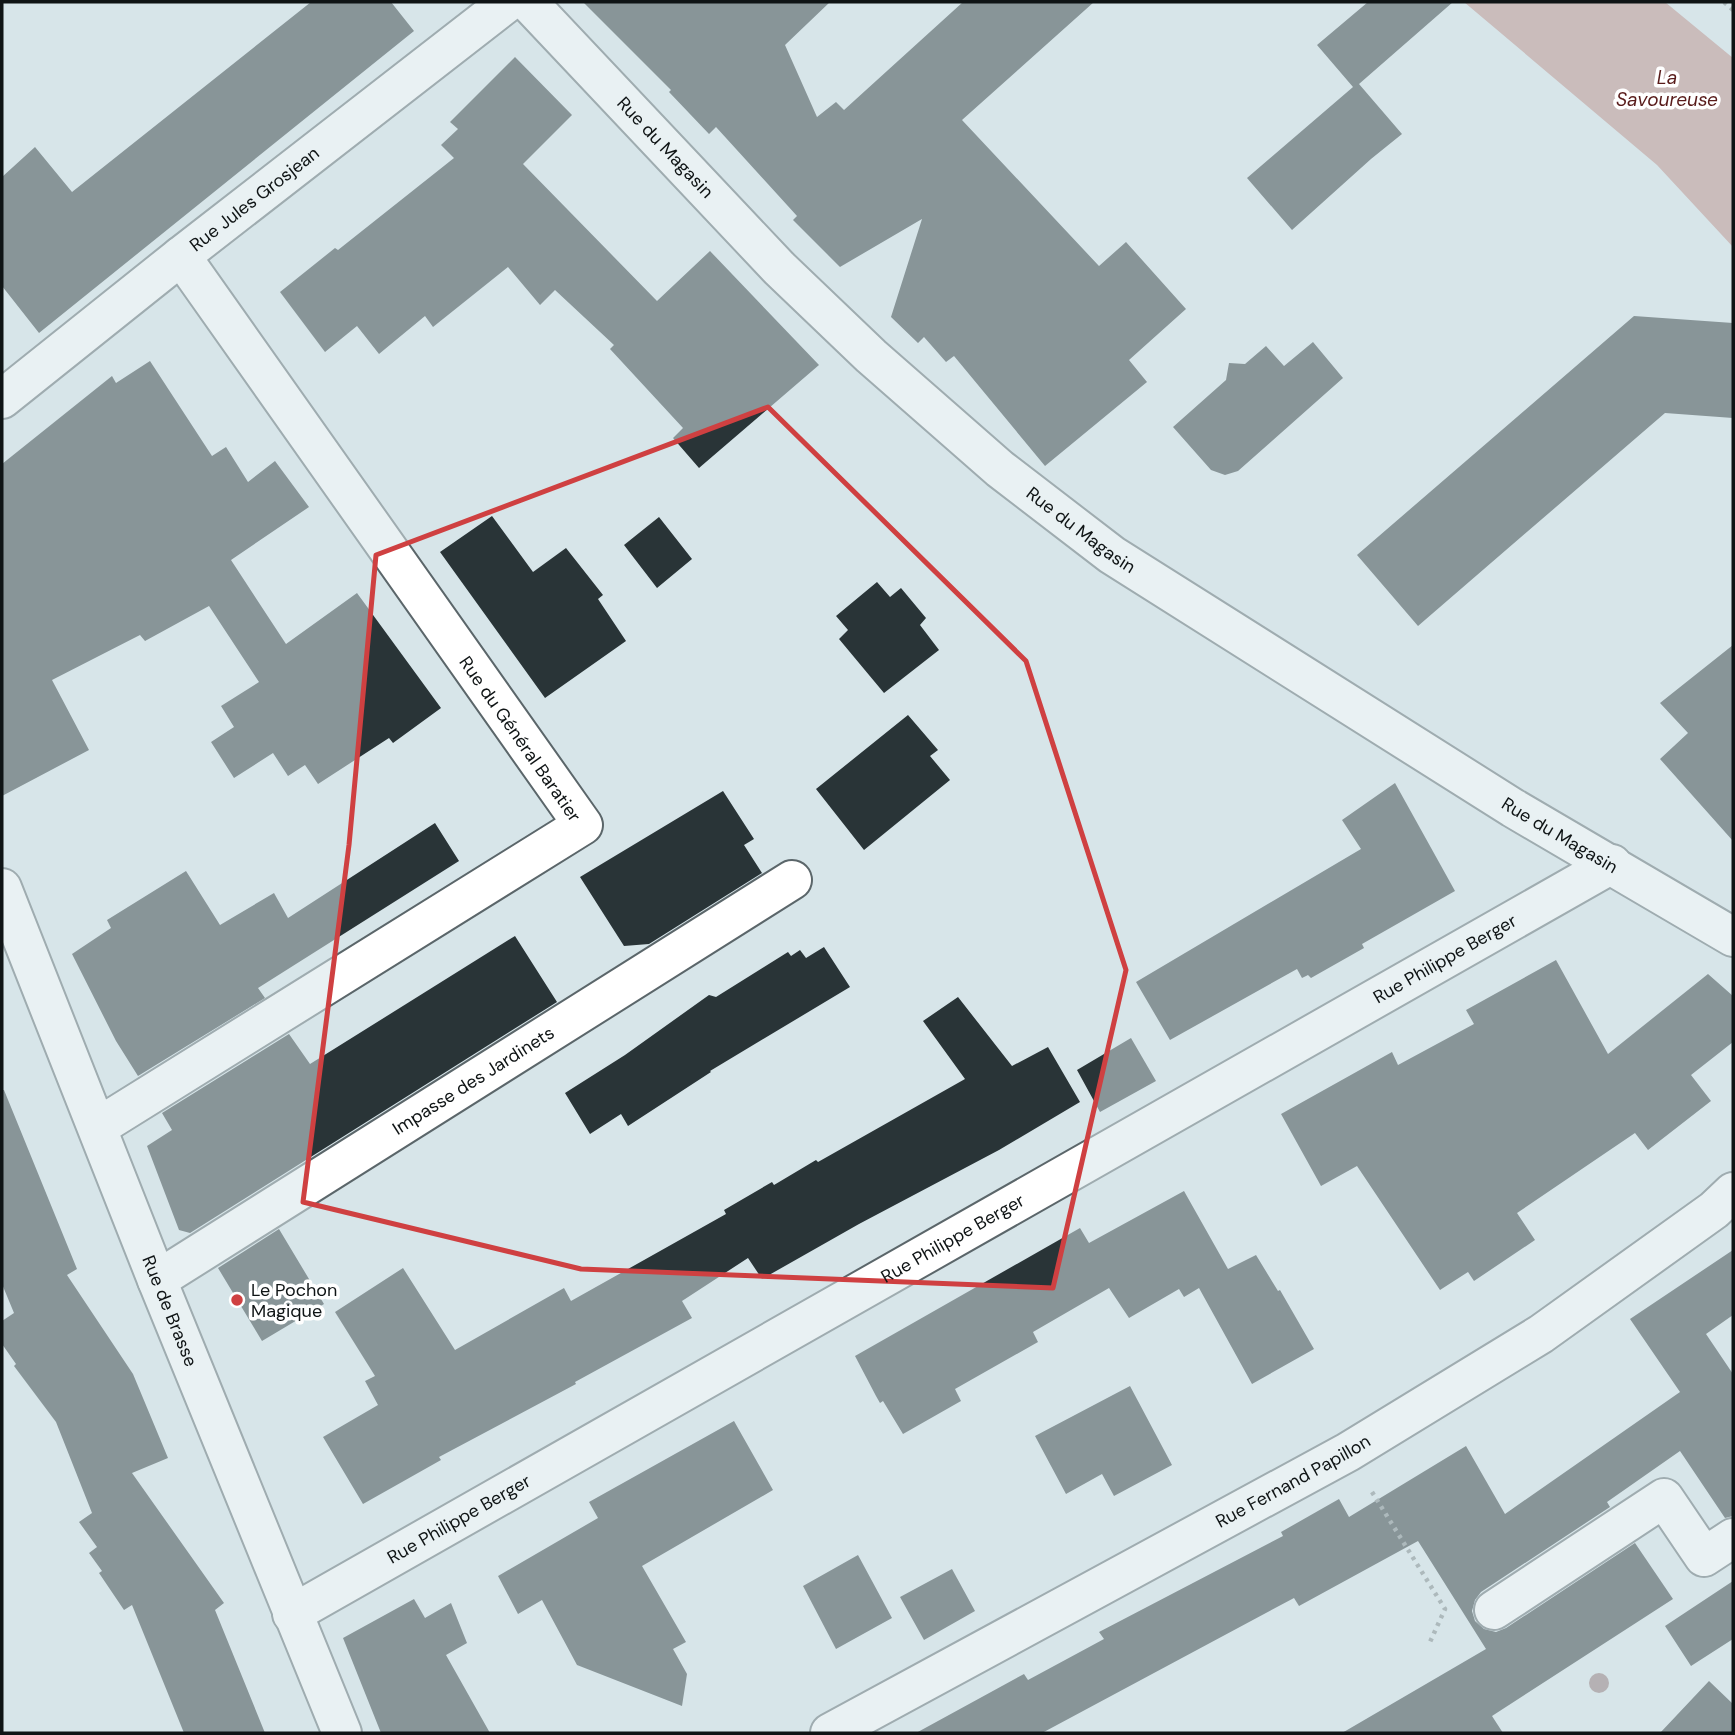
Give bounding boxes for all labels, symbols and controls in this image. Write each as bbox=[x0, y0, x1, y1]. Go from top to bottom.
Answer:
water label: La Savoureuse bbox=[1616, 65, 1718, 112]
street label: Rue du Magasin bbox=[612, 92, 719, 203]
street label: Rue Jules Grosjean bbox=[185, 141, 324, 257]
street label: Rue du Magasin bbox=[1021, 481, 1140, 579]
street label: Rue du Général Baratier bbox=[454, 651, 587, 827]
street label: Rue du Magasin bbox=[1497, 792, 1622, 879]
street label: Rue Philippe Berger bbox=[1369, 909, 1521, 1009]
street label: Impasse des Jardinets bbox=[388, 1021, 559, 1141]
street label: Rue Philippe Berger bbox=[877, 1188, 1029, 1289]
street label: Rue de Brasse bbox=[136, 1252, 203, 1370]
place label: Le Pochon Magique bbox=[251, 1278, 337, 1323]
marker: Le Pochon Magique bbox=[229, 1292, 245, 1308]
street label: Rue Fernand Papillon bbox=[1211, 1429, 1375, 1534]
street label: Rue Philippe Berger bbox=[383, 1469, 535, 1569]

